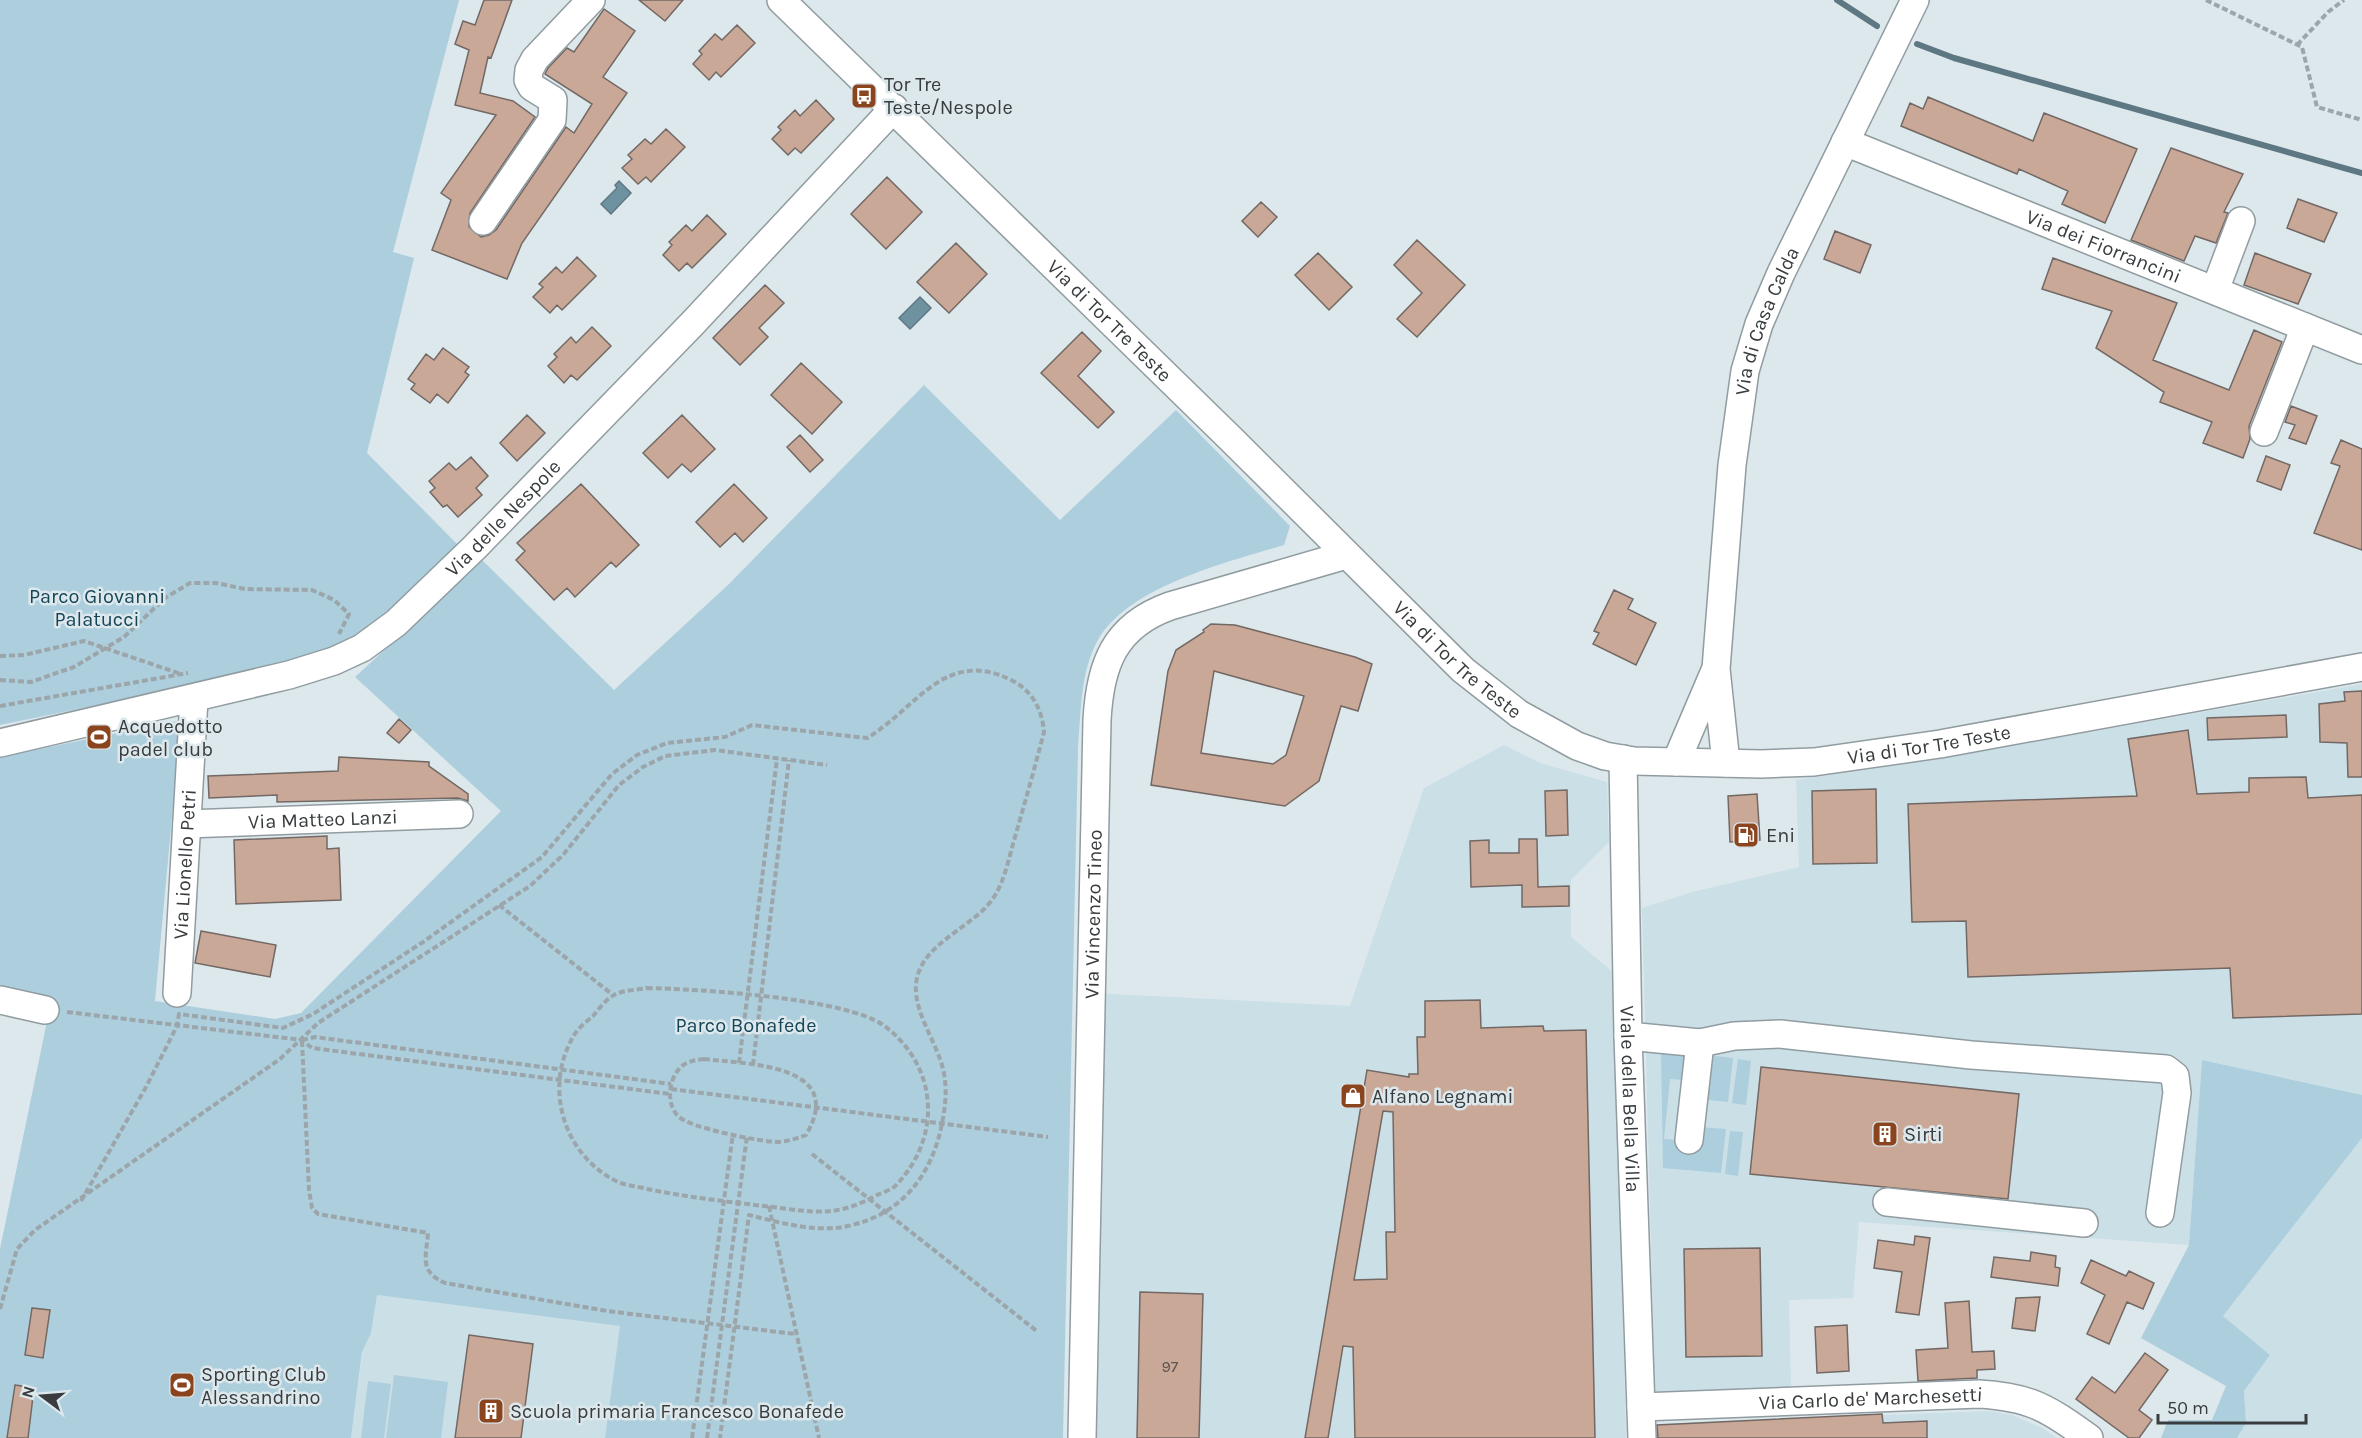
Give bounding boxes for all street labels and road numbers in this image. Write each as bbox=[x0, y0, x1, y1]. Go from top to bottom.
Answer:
street label: Via dei Fiorrancini bbox=[2023, 205, 2185, 288]
street label: Via di Casa Calda bbox=[1731, 243, 1804, 397]
street label: Via di Tor Tre Teste bbox=[1042, 255, 1176, 387]
street label: Via delle Nespole bbox=[441, 455, 566, 581]
street label: Via di Tor Tre Teste bbox=[1388, 596, 1526, 724]
street label: Via di Tor Tre Teste bbox=[1846, 720, 2012, 769]
street label: Via Lionello Petri bbox=[169, 788, 201, 940]
street label: Via Matteo Lanzi bbox=[248, 805, 398, 834]
street label: Via Vincenzo Tineo bbox=[1080, 829, 1107, 999]
street label: Viale della Bella Villa bbox=[1615, 1005, 1644, 1193]
street label: Via Carlo de' Marchesetti bbox=[1758, 1383, 1983, 1414]

